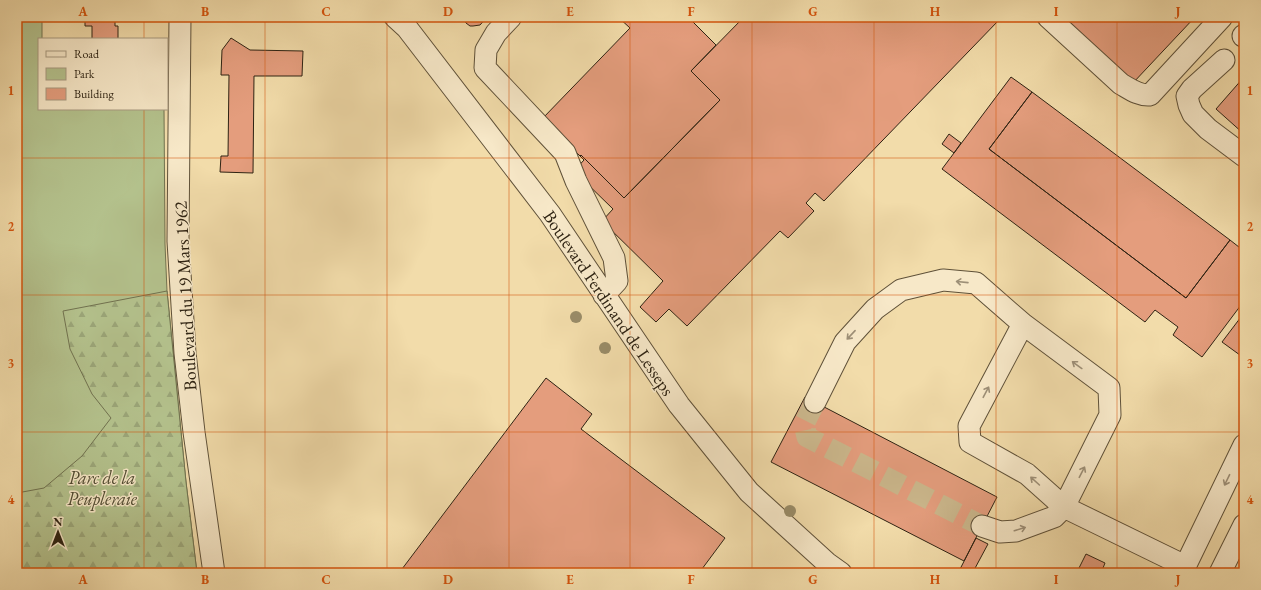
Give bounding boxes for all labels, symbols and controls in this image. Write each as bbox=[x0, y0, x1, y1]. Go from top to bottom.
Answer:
text: A bbox=[77, 3, 88, 20]
text: B bbox=[201, 3, 209, 20]
text: C bbox=[321, 3, 331, 20]
text: D bbox=[443, 3, 453, 20]
text: E bbox=[566, 3, 574, 20]
text: F bbox=[687, 3, 695, 20]
text: G bbox=[808, 3, 818, 20]
text: H bbox=[930, 3, 941, 20]
text: I bbox=[1054, 3, 1059, 20]
text: J bbox=[1174, 3, 1181, 20]
legend bbox=[38, 38, 168, 110]
text: Road bbox=[74, 46, 100, 62]
text: Park bbox=[74, 66, 95, 82]
text: 1 bbox=[8, 82, 15, 99]
text: 1 bbox=[1247, 82, 1254, 99]
text: Building bbox=[74, 86, 115, 102]
street label: Boulevard du 19 Mars 1962 bbox=[169, 200, 201, 391]
street label: Boulevard Ferdinand de Lesseps bbox=[538, 206, 680, 400]
text: 2 bbox=[8, 218, 15, 235]
text: 2 bbox=[1247, 218, 1254, 235]
one-way arrow bbox=[956, 278, 969, 285]
one-way arrow bbox=[847, 330, 856, 340]
text: 3 bbox=[8, 355, 15, 372]
text: 3 bbox=[1247, 355, 1254, 372]
one-way arrow bbox=[1072, 360, 1083, 369]
one-way arrow bbox=[982, 387, 990, 399]
park label: Parc de la Peupleraie bbox=[67, 466, 138, 511]
one-way arrow bbox=[1079, 466, 1086, 478]
one-way arrow bbox=[1223, 474, 1230, 486]
one-way arrow bbox=[1030, 477, 1040, 486]
text: 4 bbox=[8, 491, 15, 508]
text: 4 bbox=[1247, 491, 1254, 508]
north arrow bbox=[38, 512, 78, 552]
text: N bbox=[54, 515, 63, 529]
one-way arrow bbox=[1013, 525, 1026, 532]
text: A bbox=[77, 571, 88, 588]
text: B bbox=[201, 571, 209, 588]
text: C bbox=[321, 571, 331, 588]
text: D bbox=[443, 571, 453, 588]
text: E bbox=[566, 571, 574, 588]
text: F bbox=[687, 571, 695, 588]
text: G bbox=[808, 571, 818, 588]
text: H bbox=[930, 571, 941, 588]
text: I bbox=[1054, 571, 1059, 588]
text: J bbox=[1174, 571, 1181, 588]

